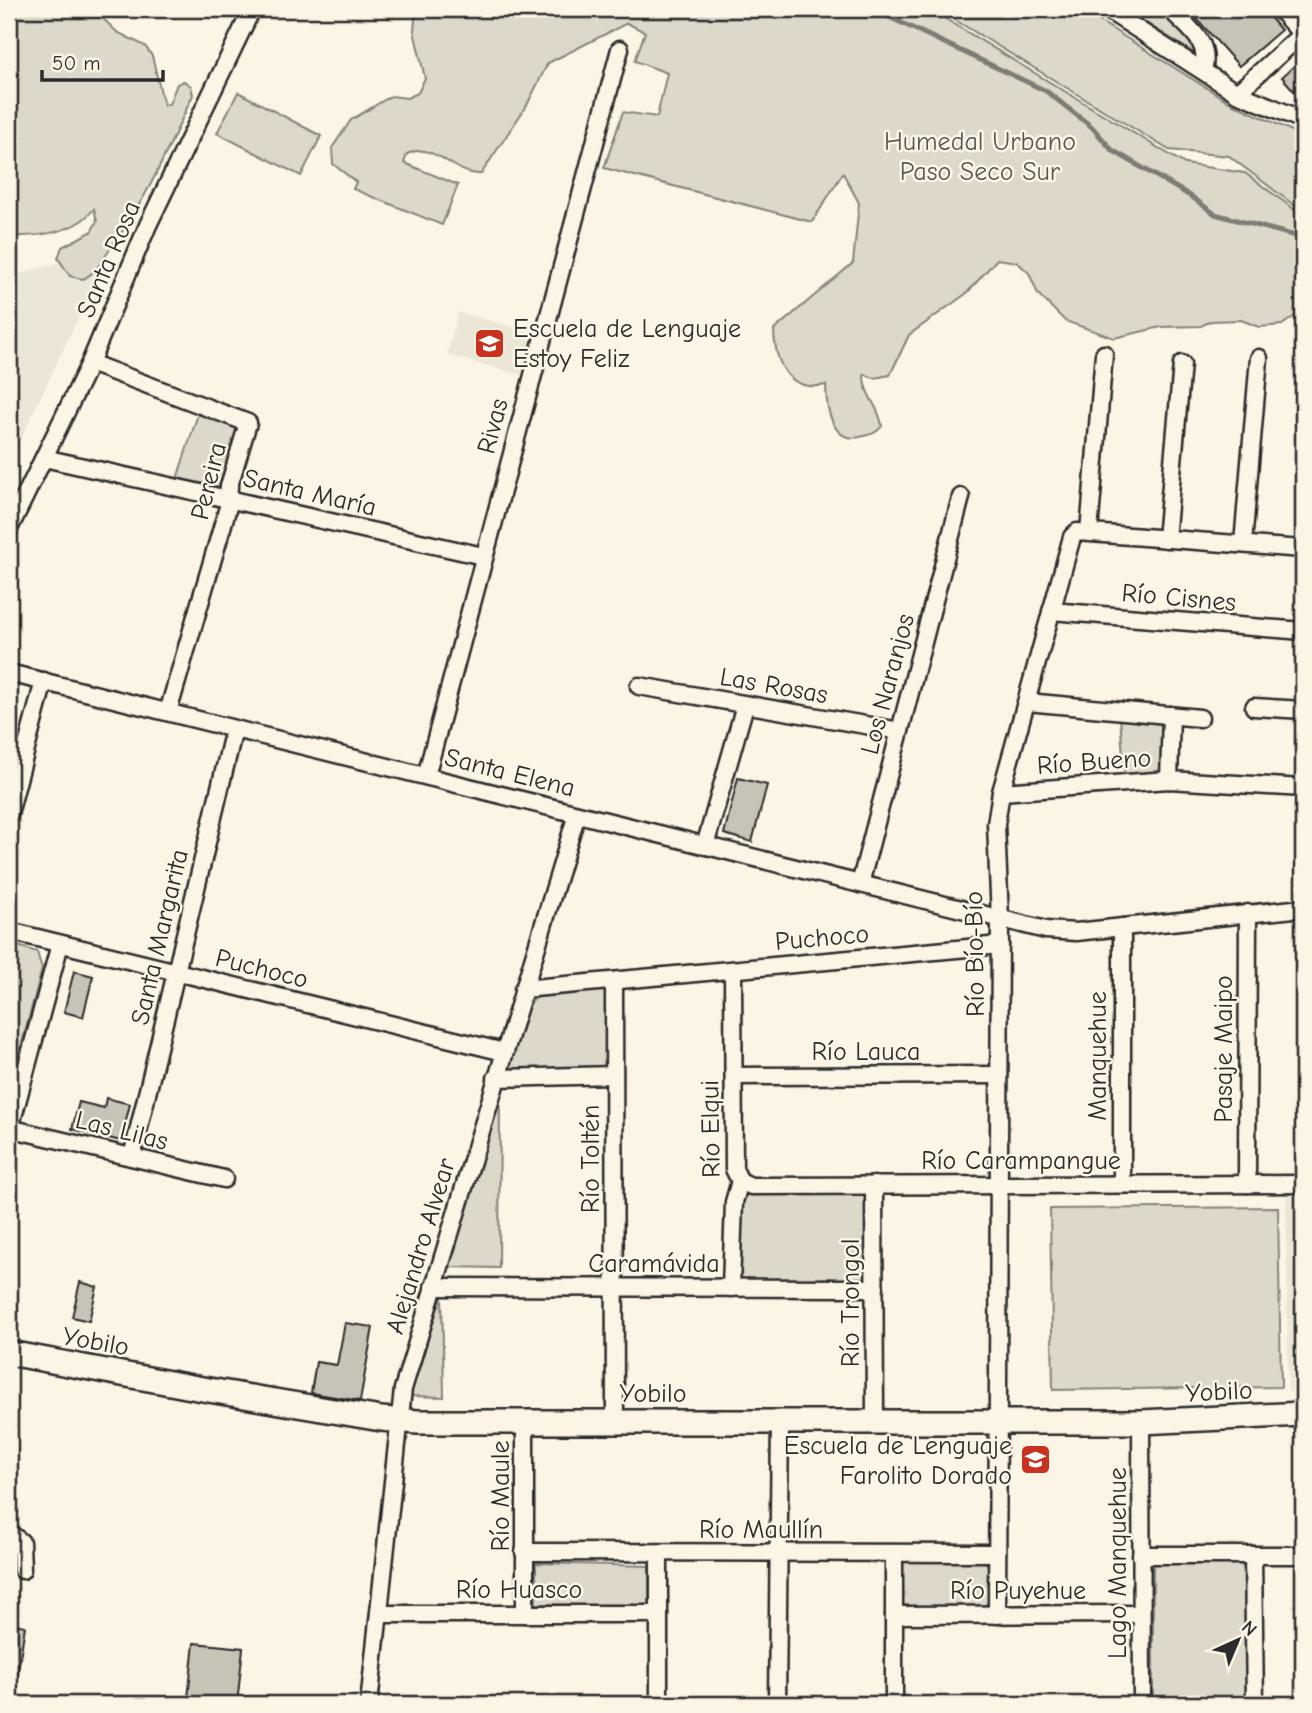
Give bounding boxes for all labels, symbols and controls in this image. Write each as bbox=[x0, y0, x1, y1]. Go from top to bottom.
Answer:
scale bar bbox=[42, 38, 163, 82]
text: 50 m bbox=[52, 51, 101, 75]
park label: Humedal Urbano Paso Seco Sur bbox=[884, 127, 1076, 187]
street label: Santa Rosa bbox=[71, 197, 147, 322]
place label: Escuela de Lenguaje Estoy Feliz bbox=[513, 314, 741, 374]
school or university icon: Escuela de Lenguaje Estoy Feliz bbox=[473, 326, 507, 360]
street label: Rivas bbox=[471, 395, 515, 457]
street label: Pereira bbox=[185, 440, 233, 523]
street label: Santa María bbox=[240, 463, 379, 523]
street label: Río Cisnes bbox=[1120, 578, 1237, 618]
street label: Los Naranjos bbox=[855, 611, 921, 758]
street label: Las Rosas bbox=[717, 662, 830, 710]
street label: Santa Elena bbox=[442, 742, 578, 804]
street label: Río Bueno bbox=[1036, 743, 1152, 781]
street label: Santa Margarita bbox=[125, 847, 195, 1028]
street label: Río Bío-Bío bbox=[959, 891, 991, 1017]
street label: Puchoco bbox=[774, 919, 870, 957]
street label: Puchoco bbox=[212, 943, 311, 995]
street label: Pasaje Maipo bbox=[1209, 975, 1239, 1123]
street label: Manquehue bbox=[1083, 991, 1113, 1121]
street label: Río Lauca bbox=[811, 1037, 921, 1067]
street label: Río Elqui bbox=[695, 1080, 727, 1178]
street label: Las Lilas bbox=[72, 1105, 171, 1157]
street label: Río Toltén bbox=[576, 1105, 606, 1213]
street label: Río Carampangue bbox=[921, 1146, 1121, 1176]
street label: Alejandro Alvear bbox=[380, 1154, 462, 1338]
street label: Río Trongol bbox=[836, 1239, 866, 1367]
street label: Caramávida bbox=[588, 1249, 720, 1279]
street label: Yobilo bbox=[60, 1321, 131, 1363]
street label: Yobilo bbox=[1185, 1375, 1253, 1409]
street label: Yobilo bbox=[620, 1379, 686, 1409]
place label: Escuela de Lenguaje Farolito Dorado bbox=[784, 1431, 1012, 1491]
street label: Río Maule bbox=[486, 1440, 516, 1552]
school or university icon: Escuela de Lenguaje Farolito Dorado bbox=[1018, 1443, 1052, 1477]
street label: Lago Manquehue bbox=[1103, 1467, 1133, 1659]
street label: Río Maullín bbox=[699, 1515, 823, 1545]
street label: Río Huasco bbox=[456, 1575, 582, 1605]
street label: Río Puyehue bbox=[950, 1576, 1086, 1606]
north arrow bbox=[1204, 1604, 1274, 1674]
text: N bbox=[1237, 1616, 1261, 1641]

